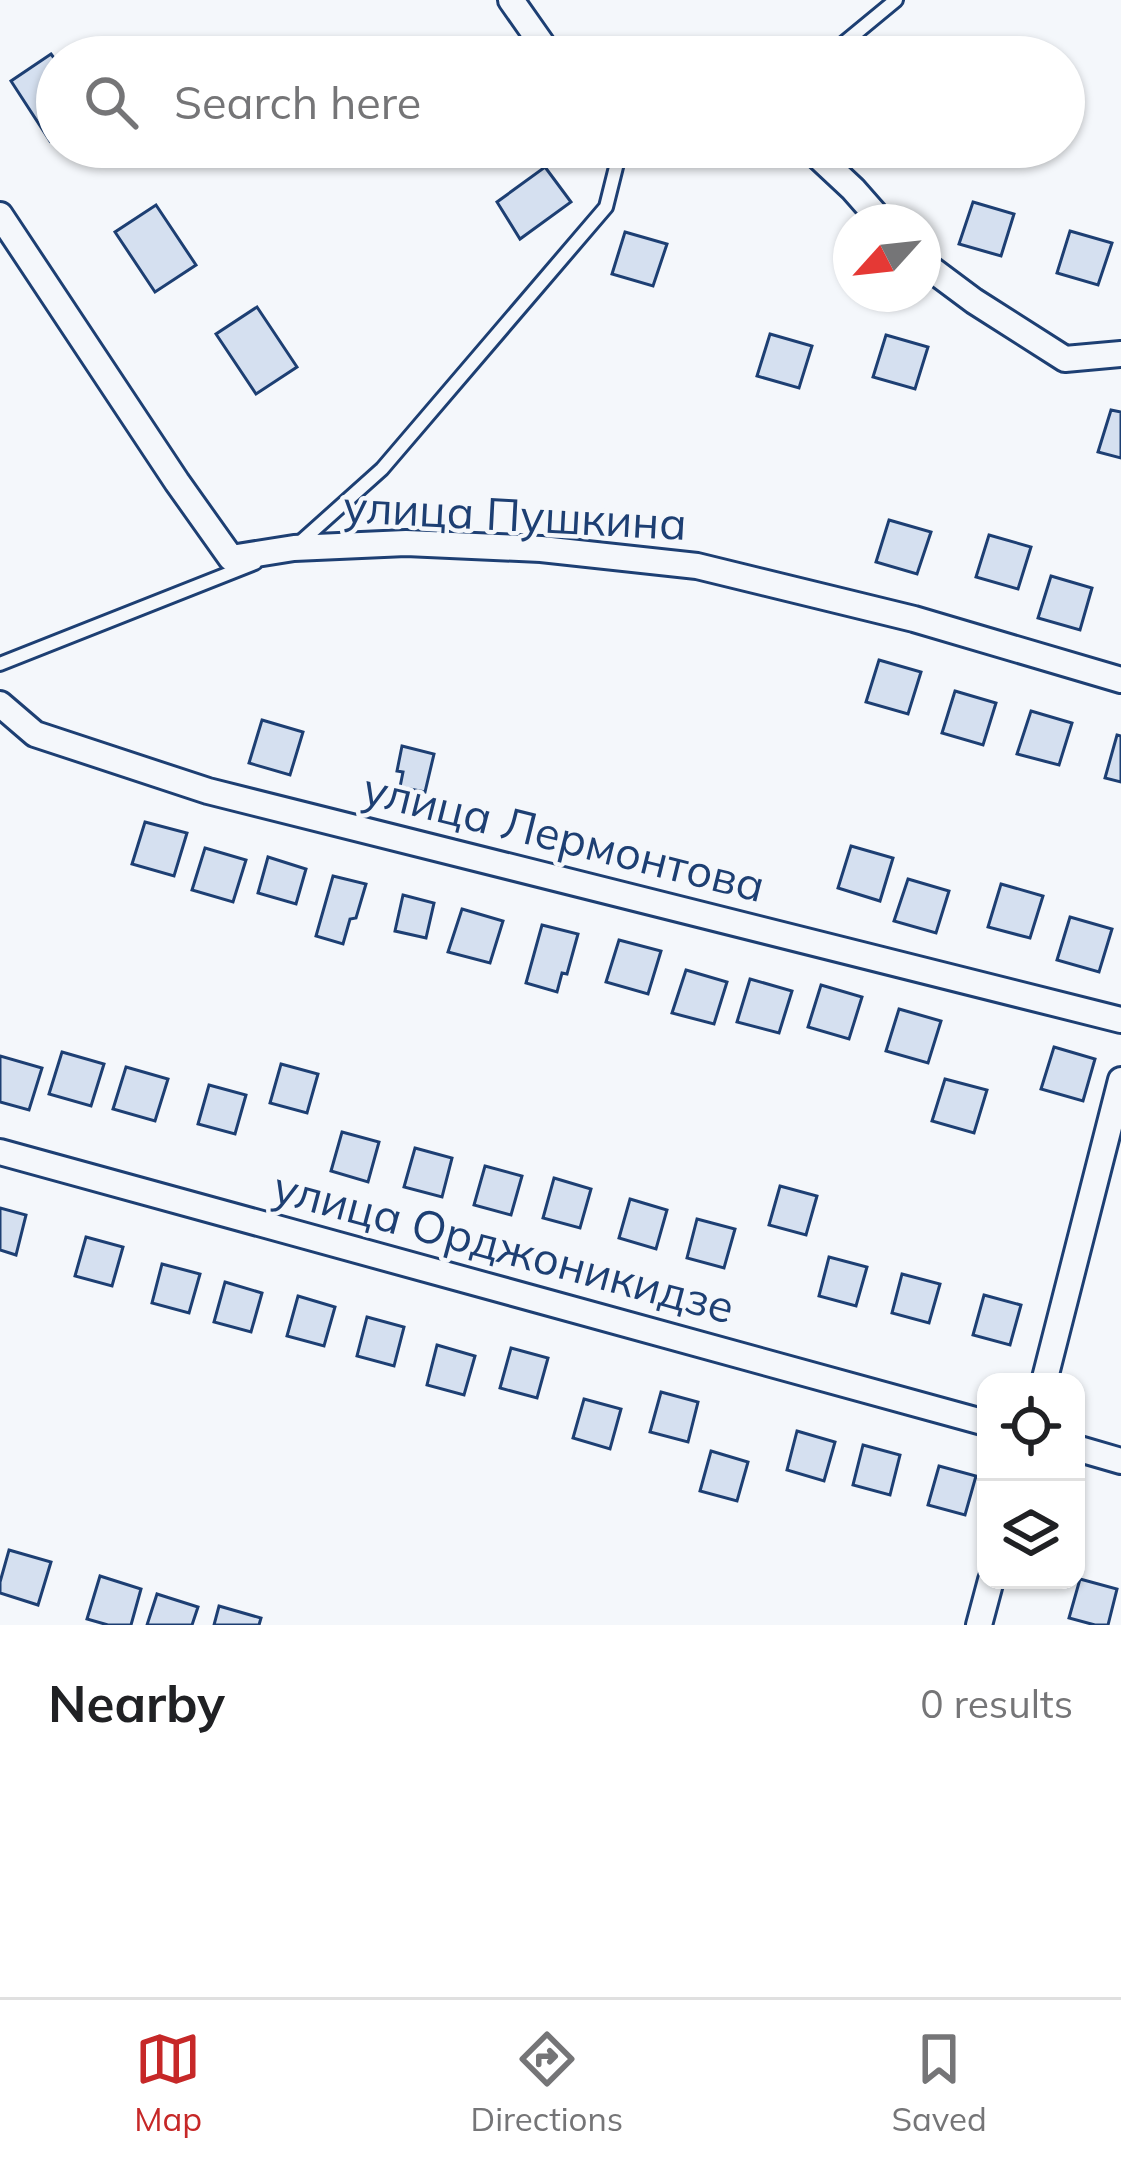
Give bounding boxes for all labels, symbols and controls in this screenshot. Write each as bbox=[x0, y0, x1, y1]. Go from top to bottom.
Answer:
search box bbox=[36, 36, 1085, 168]
icon: search bbox=[78, 69, 144, 135]
text: Search here bbox=[174, 74, 421, 130]
north arrow bbox=[833, 204, 941, 312]
street label: улица Пушкина bbox=[342, 477, 688, 551]
street label: улица Лермонтова bbox=[358, 759, 771, 913]
street label: улица Орджоникидзе bbox=[268, 1158, 741, 1335]
map controls bbox=[977, 1373, 1085, 1589]
button: locate bbox=[977, 1373, 1085, 1481]
button: layers bbox=[977, 1481, 1085, 1589]
text: Nearby bbox=[48, 1671, 225, 1735]
text: 0 results bbox=[920, 1679, 1073, 1728]
tab: Map bbox=[134, 2026, 202, 2139]
tab: Directions bbox=[471, 2026, 623, 2139]
tab: Saved bbox=[892, 2026, 987, 2139]

